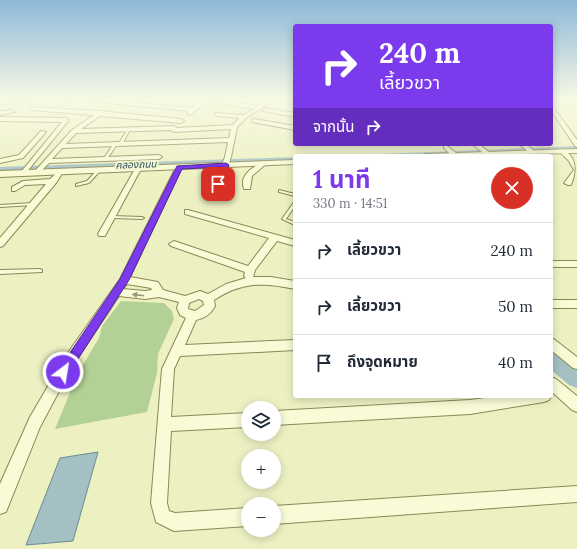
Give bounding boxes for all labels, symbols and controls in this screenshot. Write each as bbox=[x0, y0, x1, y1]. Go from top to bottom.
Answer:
text: 240 m bbox=[379, 35, 460, 71]
icon: right bbox=[313, 40, 365, 92]
text: เลี้ยวขวา bbox=[379, 71, 440, 94]
icon: right bbox=[362, 116, 384, 138]
text: จากนั้น bbox=[313, 117, 354, 136]
water label: คลองถนน bbox=[115, 157, 158, 172]
text: 1 นาที bbox=[313, 164, 370, 195]
pin bbox=[201, 167, 235, 201]
button: close bbox=[491, 167, 533, 209]
icon: arrive bbox=[207, 173, 229, 195]
text: 330 m · 14:51 bbox=[313, 195, 388, 212]
icon: right bbox=[313, 240, 335, 262]
text: เลี้ยวขวา bbox=[347, 240, 401, 259]
text: 240 m bbox=[490, 241, 533, 260]
one-way arrow bbox=[132, 291, 144, 298]
icon: right bbox=[313, 296, 335, 318]
text: เลี้ยวขวา bbox=[347, 296, 401, 315]
text: 50 m bbox=[498, 297, 533, 316]
position arrow bbox=[42, 351, 84, 393]
icon: arrive bbox=[313, 352, 335, 374]
text: ถึงจุดหมาย bbox=[347, 352, 418, 371]
text: 40 m bbox=[498, 353, 533, 372]
map controls bbox=[241, 401, 281, 537]
button: layers bbox=[241, 401, 281, 441]
button: + bbox=[241, 449, 281, 489]
button: − bbox=[241, 497, 281, 537]

